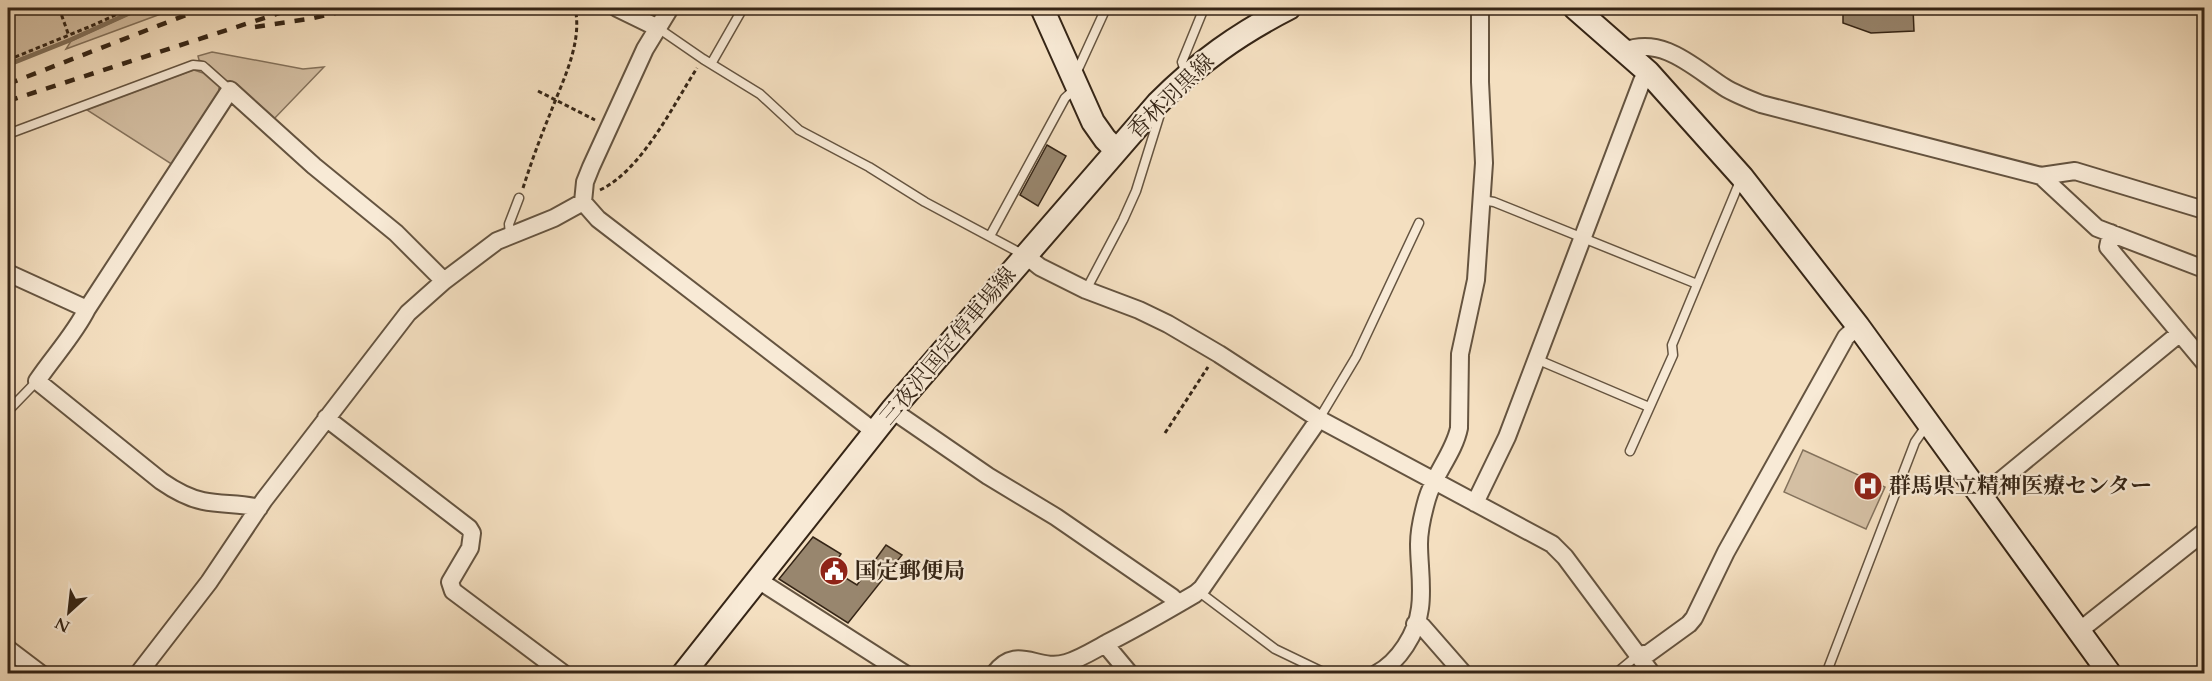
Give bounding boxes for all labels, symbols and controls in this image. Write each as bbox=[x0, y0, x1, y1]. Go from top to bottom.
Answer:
street label: 香林羽黒線 bbox=[1121, 47, 1221, 145]
street label: 三夜沢国定停車場線 bbox=[873, 261, 1023, 431]
hospital icon: 群馬県立精神医療センター bbox=[1852, 470, 1884, 502]
place label: 群馬県立精神医療センター bbox=[1889, 471, 2152, 501]
public building icon: 国定郵便局 bbox=[818, 555, 850, 587]
place label: 国定郵便局 bbox=[855, 556, 965, 586]
north arrow bbox=[39, 582, 99, 642]
text: N bbox=[51, 611, 74, 637]

